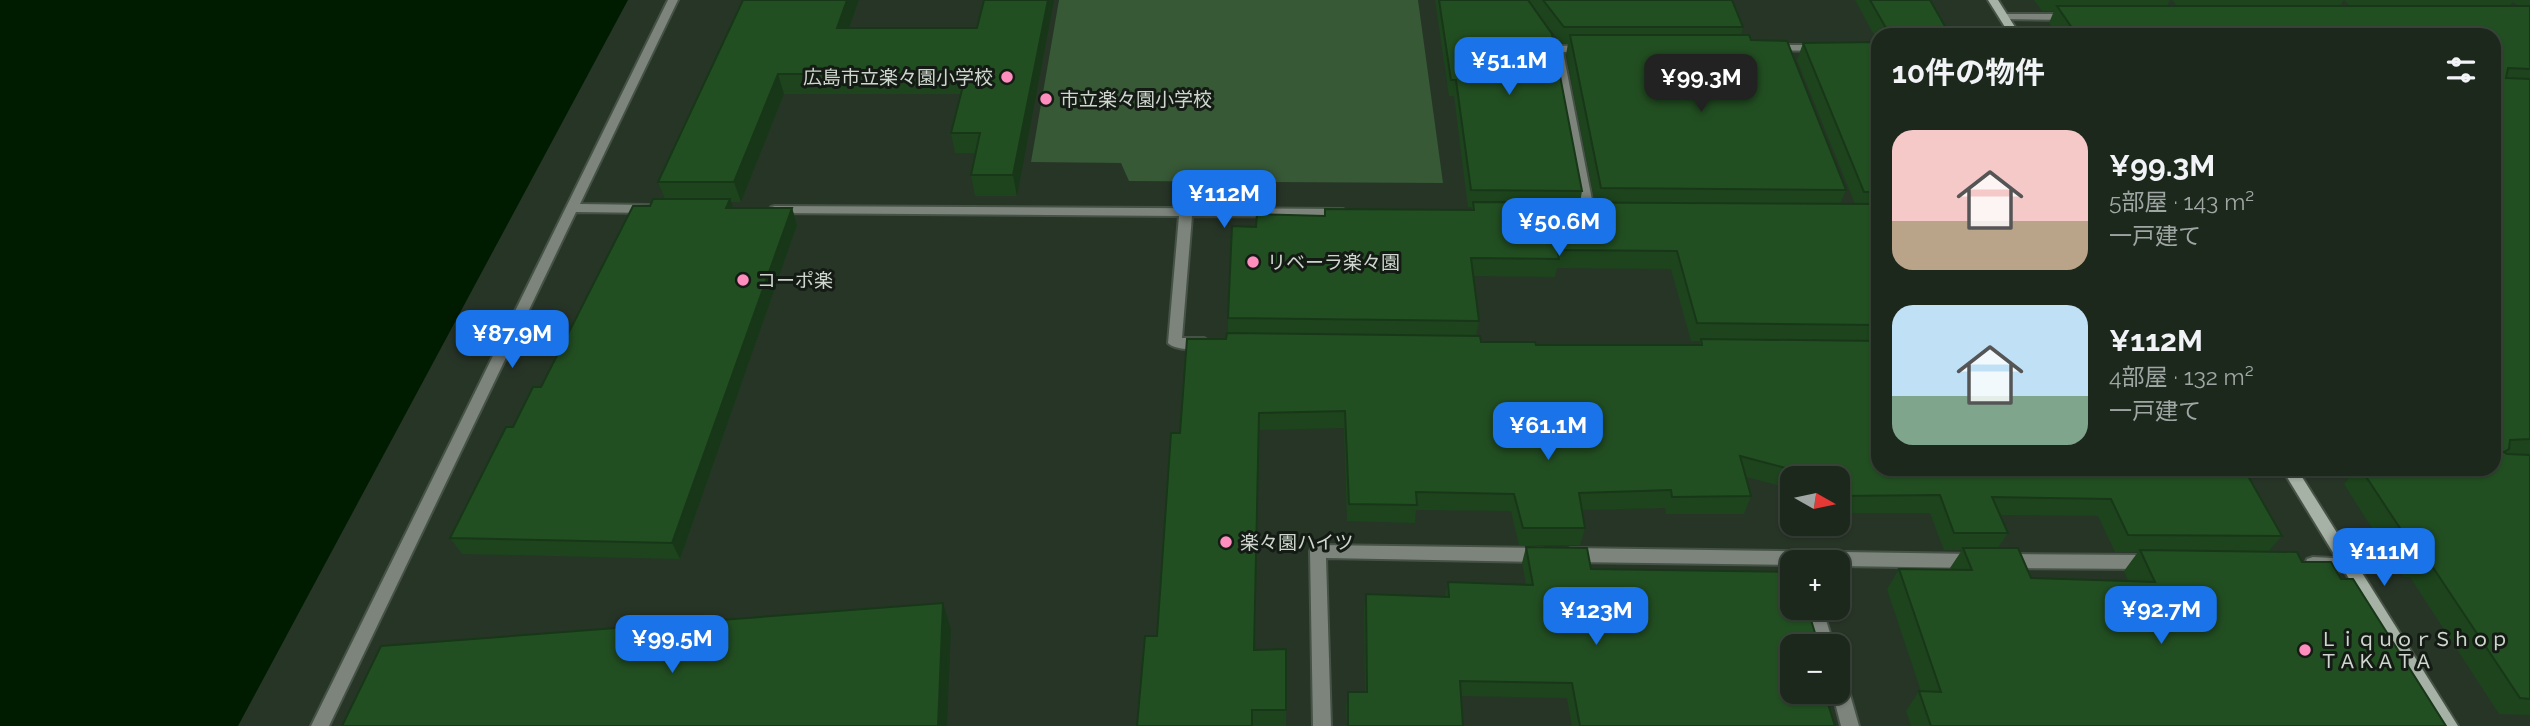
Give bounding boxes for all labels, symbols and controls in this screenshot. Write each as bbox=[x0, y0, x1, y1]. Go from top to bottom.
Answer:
pin: ¥51.1M bbox=[1452, 38, 1566, 97]
text: ¥51.1M bbox=[1471, 46, 1547, 73]
icon: filters bbox=[2442, 51, 2480, 89]
pin: ¥99.3M bbox=[1644, 54, 1758, 114]
text: 10件の物件 bbox=[1892, 55, 2045, 90]
text: ¥99.3M bbox=[1660, 63, 1742, 90]
place label: 広島市立楽々園小学校 bbox=[803, 66, 993, 88]
marker: 広島市立楽々園小学校 bbox=[999, 69, 1015, 85]
place label: 市立楽々園小学校 bbox=[1060, 88, 1212, 110]
marker: 市立楽々園小学校 bbox=[1038, 91, 1054, 107]
text: ¥99.3M bbox=[2109, 148, 2215, 183]
icon: home bbox=[1948, 158, 2032, 242]
pin: ¥112M bbox=[1175, 170, 1273, 230]
text: ¥112M bbox=[1188, 179, 1260, 206]
text: 5部屋 · 143 m² bbox=[2109, 188, 2254, 215]
pin: ¥50.6M bbox=[1502, 198, 1616, 258]
text: ¥50.6M bbox=[1518, 207, 1600, 234]
text: 一戸建て bbox=[2109, 222, 2201, 249]
place label: リベーラ楽々園 bbox=[1267, 251, 1400, 273]
marker: リベーラ楽々園 bbox=[1245, 254, 1261, 270]
place label: コーポ楽 bbox=[757, 269, 833, 291]
marker: コーポ楽 bbox=[735, 272, 751, 288]
pin: ¥87.9M bbox=[455, 310, 569, 370]
text: ¥87.9M bbox=[472, 319, 552, 346]
text: ¥112M bbox=[2109, 323, 2203, 358]
icon: home bbox=[1948, 333, 2032, 417]
text: 4部屋 · 132 m² bbox=[2109, 363, 2254, 390]
text: 一戸建て bbox=[2109, 397, 2201, 424]
pin: ¥61.1M bbox=[1491, 402, 1605, 462]
text: ¥61.1M bbox=[1509, 411, 1587, 438]
north arrow bbox=[1780, 466, 1850, 536]
map controls bbox=[1780, 466, 1850, 704]
pin: ¥111M bbox=[2335, 528, 2433, 588]
place label: 楽々園ハイツ bbox=[1240, 531, 1354, 553]
marker: 楽々園ハイツ bbox=[1218, 534, 1234, 550]
text: ¥111M bbox=[2349, 537, 2419, 564]
button: + bbox=[1780, 550, 1850, 620]
pin: ¥92.7M bbox=[2104, 586, 2218, 646]
pin: ¥123M bbox=[1547, 588, 1645, 647]
text: ¥92.7M bbox=[2121, 595, 2201, 622]
text: ¥123M bbox=[1559, 596, 1633, 623]
pin: ¥99.5M bbox=[615, 616, 729, 675]
text: ¥99.5M bbox=[631, 624, 713, 651]
place label: ＬｉｑｕｏｒＳｈｏｐ ＴＡＫＡＴＡ bbox=[2319, 628, 2509, 672]
button: − bbox=[1780, 634, 1850, 704]
marker: ＬｉｑｕｏｒＳｈｏｐ ＴＡＫＡＴＡ bbox=[2297, 642, 2313, 658]

